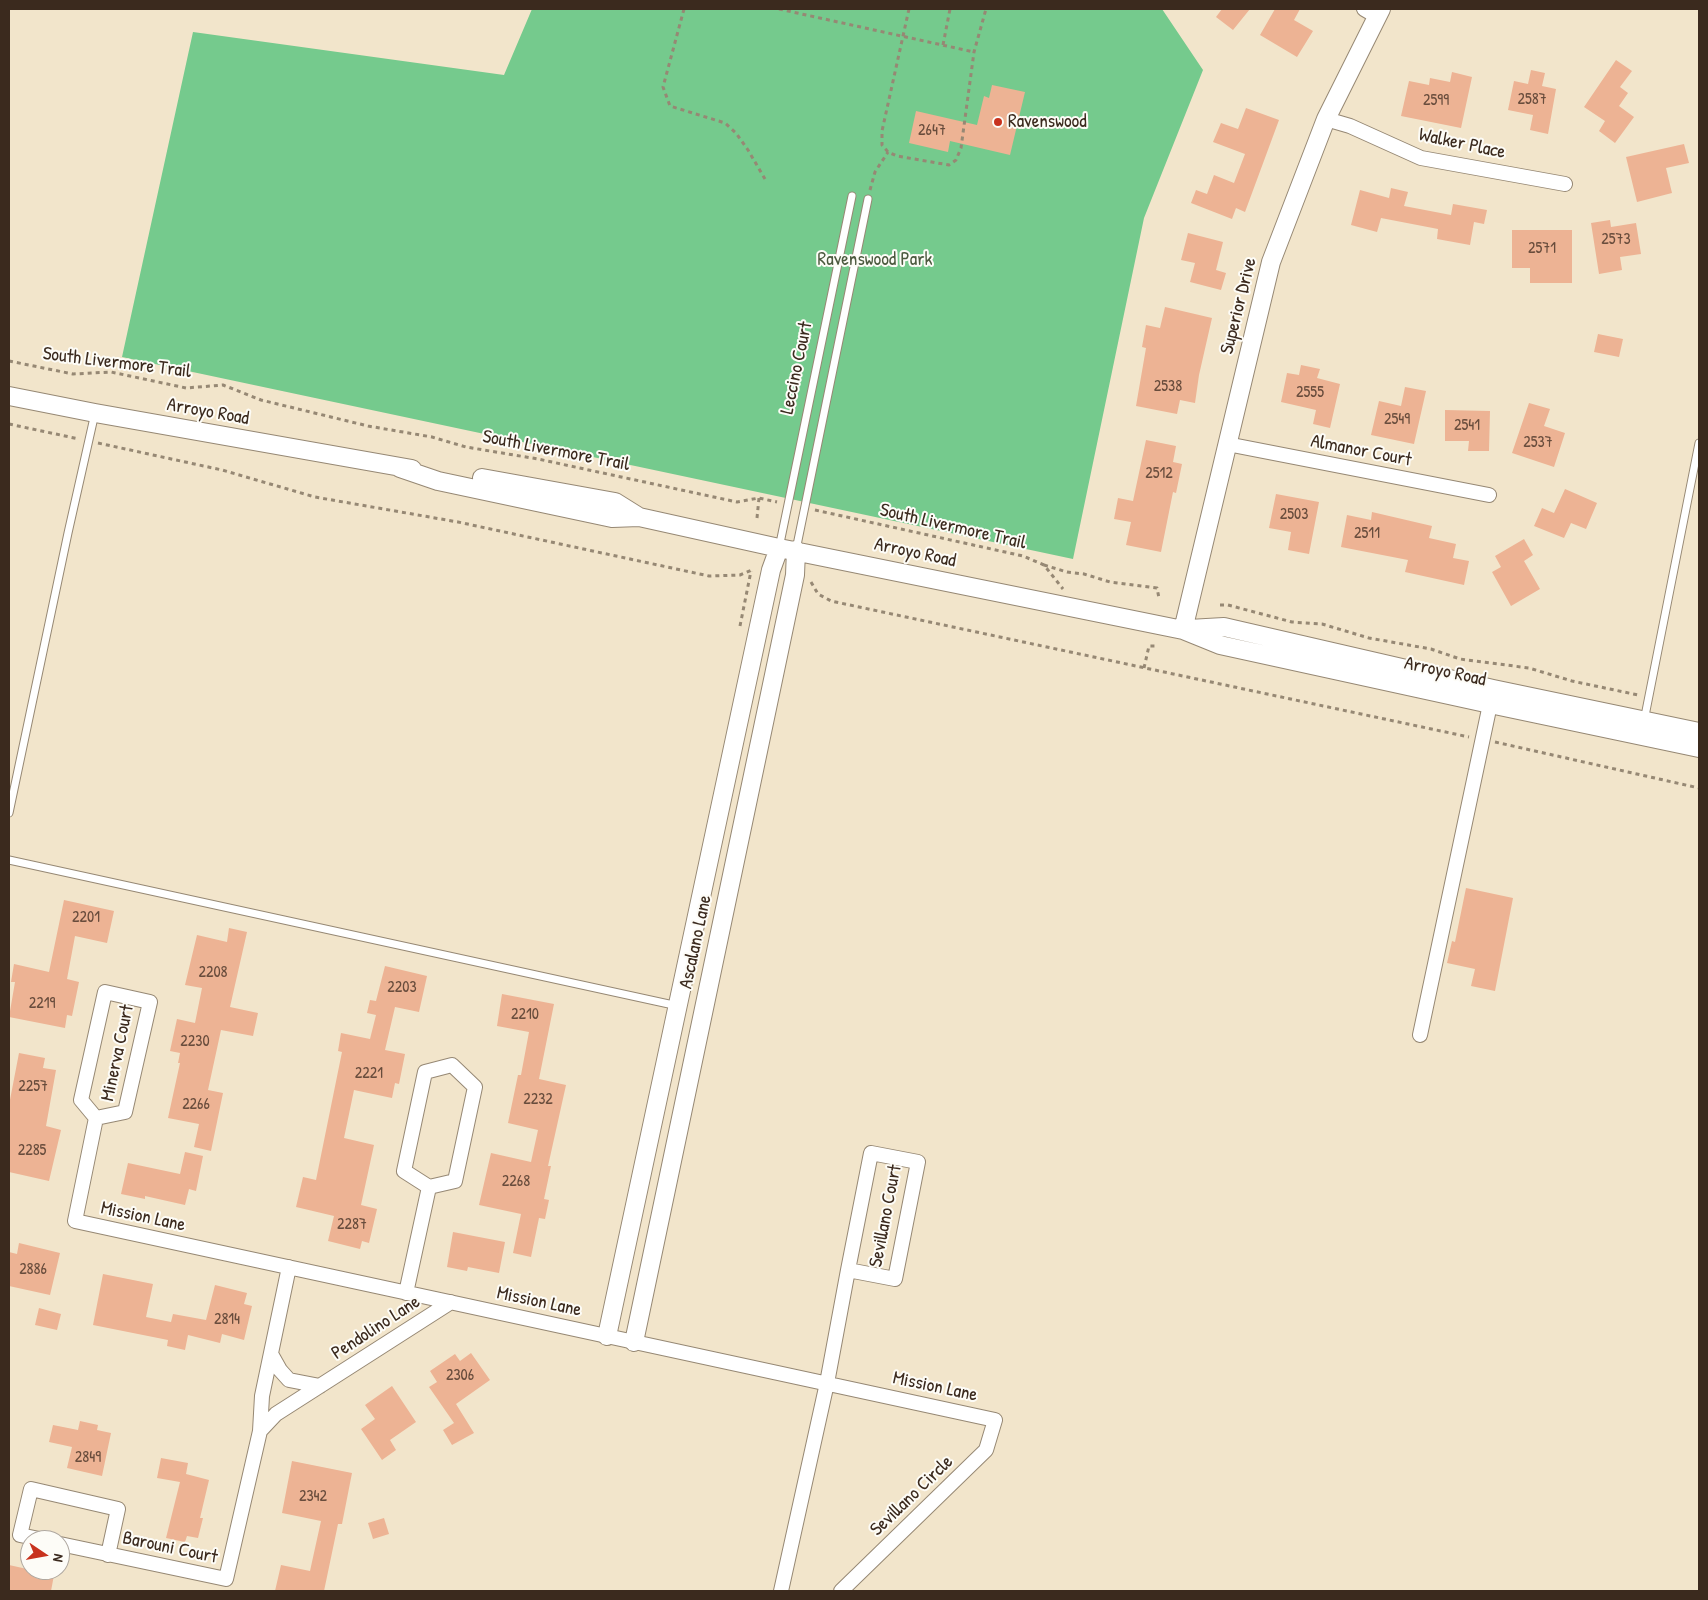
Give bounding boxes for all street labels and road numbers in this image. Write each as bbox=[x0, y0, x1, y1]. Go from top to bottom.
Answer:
street label: Walker Place bbox=[1417, 124, 1507, 164]
street label: Superior Drive bbox=[1216, 255, 1262, 357]
street label: Leccino Court bbox=[776, 320, 818, 416]
street label: South Livermore Trail bbox=[41, 343, 193, 383]
street label: Arroyo Road bbox=[165, 394, 251, 430]
street label: South Livermore Trail bbox=[480, 426, 632, 476]
street label: Almanor Court bbox=[1309, 430, 1413, 472]
street label: South Livermore Trail bbox=[878, 499, 1028, 555]
street label: Arroyo Road bbox=[872, 533, 958, 573]
street label: Arroyo Road bbox=[1402, 652, 1488, 692]
street label: Ascalano Lane bbox=[675, 893, 717, 991]
street label: Minerva Court bbox=[97, 1003, 139, 1103]
street label: Sevillano Court bbox=[865, 1163, 907, 1269]
street label: Mission Lane bbox=[99, 1197, 187, 1237]
street label: Mission Lane bbox=[495, 1282, 583, 1322]
street label: Pendolino Lane bbox=[327, 1291, 425, 1365]
street label: Mission Lane bbox=[891, 1367, 979, 1407]
street label: Sevillano Circle bbox=[866, 1451, 958, 1541]
street label: Barouni Court bbox=[120, 1527, 220, 1569]

